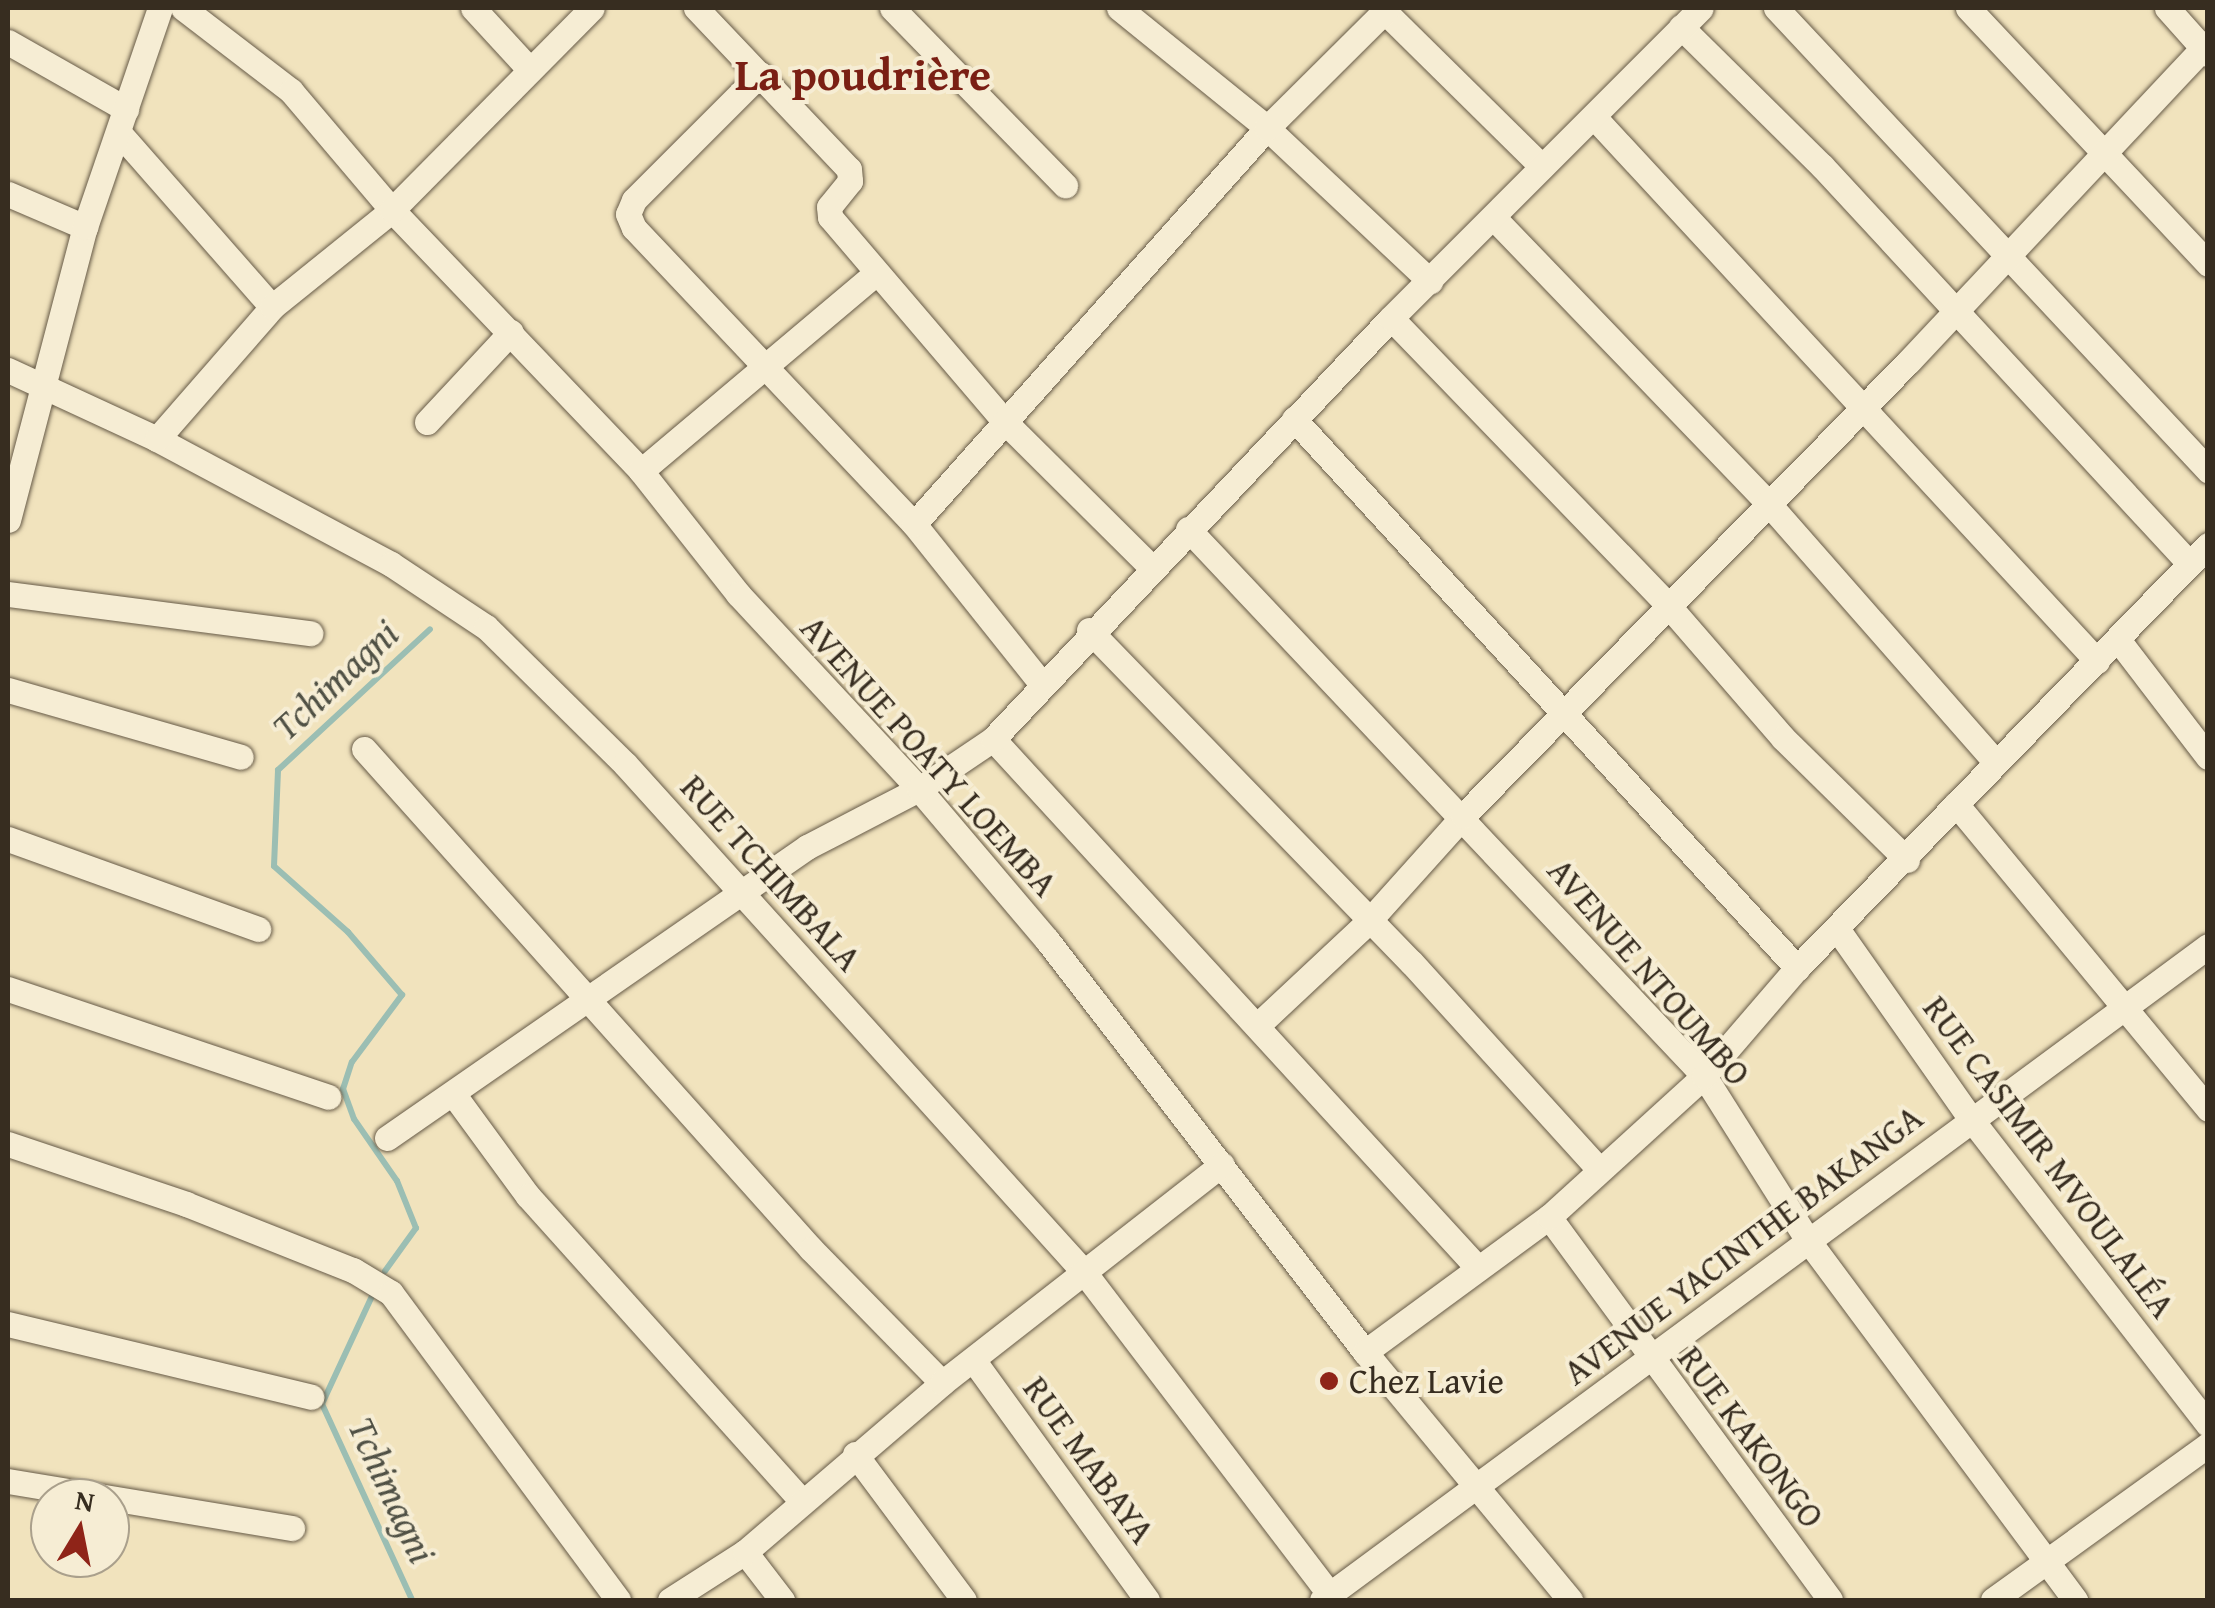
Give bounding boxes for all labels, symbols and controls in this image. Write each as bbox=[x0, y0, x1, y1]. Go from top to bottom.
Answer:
district label: La poudrière bbox=[735, 47, 991, 101]
street label: AVENUE POATY LOEMBA bbox=[792, 607, 1066, 905]
water label: Tchimagni bbox=[263, 610, 407, 750]
street label: RUE TCHIMBALA bbox=[672, 766, 870, 980]
street label: AVENUE NTOUMBO bbox=[1539, 850, 1759, 1094]
street label: RUE CASIMIR MVOULALÉA bbox=[1914, 988, 2184, 1326]
street label: AVENUE YACINTHE BAKANGA bbox=[1555, 1096, 1931, 1394]
street label: RUE KAKONGO bbox=[1669, 1338, 1833, 1536]
place label: Chez Lavie bbox=[1349, 1360, 1504, 1402]
street label: RUE MABAYA bbox=[1014, 1368, 1164, 1552]
marker: Chez Lavie bbox=[1318, 1370, 1340, 1392]
water label: Tchimagni bbox=[339, 1410, 445, 1570]
north arrow bbox=[30, 1478, 130, 1578]
text: N bbox=[72, 1478, 98, 1522]

